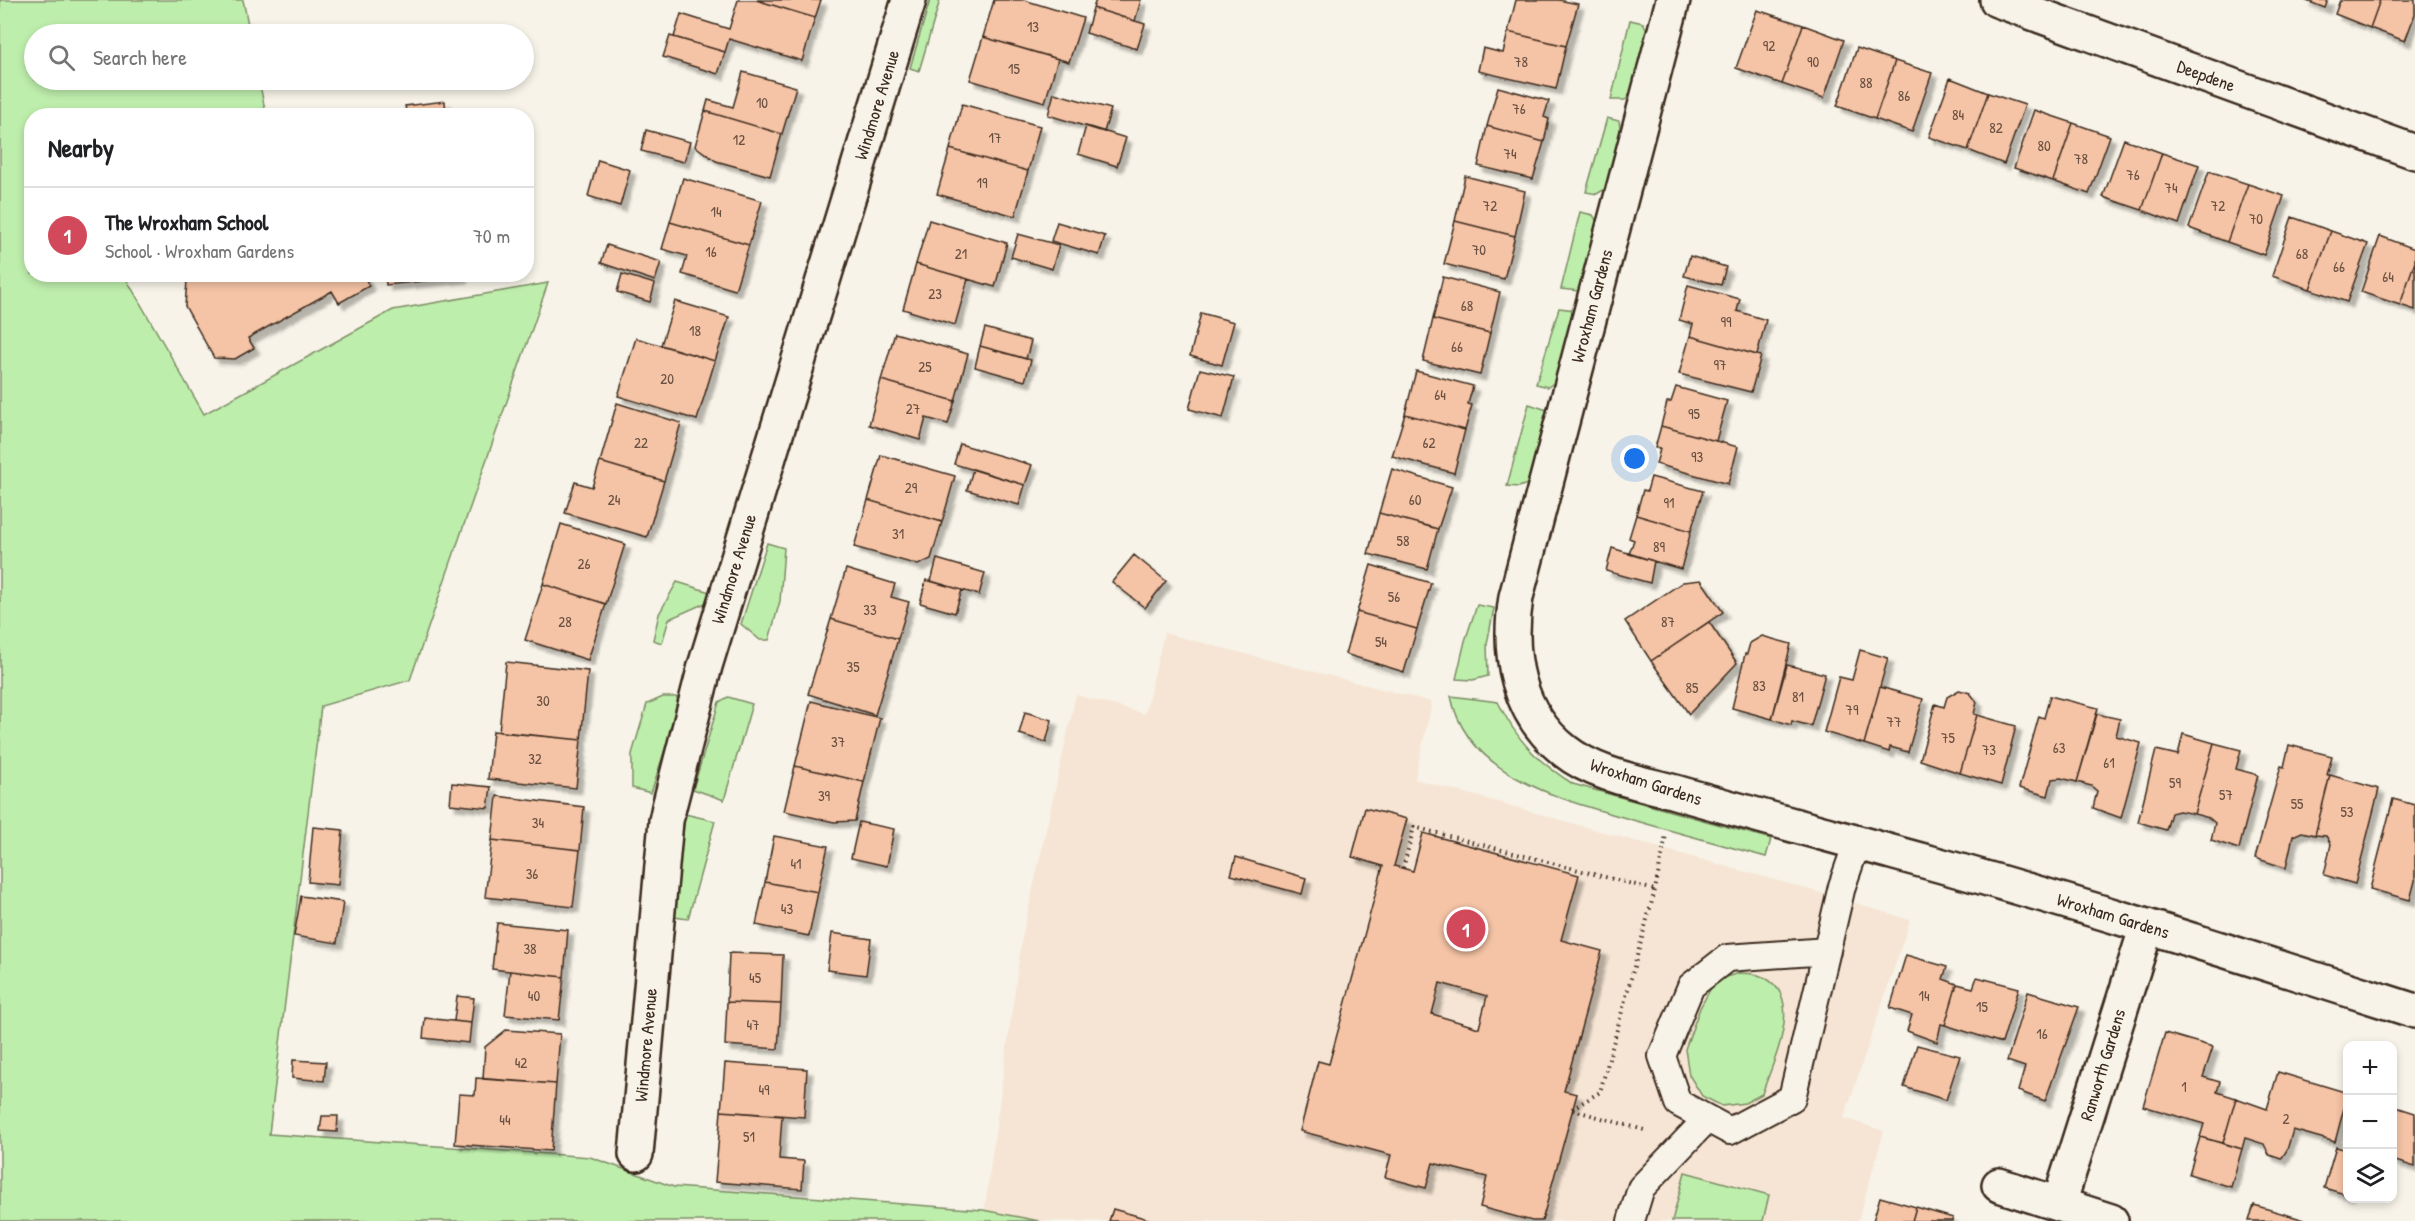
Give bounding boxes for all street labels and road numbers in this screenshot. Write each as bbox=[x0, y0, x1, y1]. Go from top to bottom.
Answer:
street label: Windmore Avenue bbox=[848, 47, 905, 163]
street label: Deepdene bbox=[2174, 54, 2239, 98]
street label: Wroxham Gardens bbox=[1564, 246, 1619, 365]
street label: Windmore Avenue bbox=[705, 511, 762, 627]
street label: Wroxham Gardens bbox=[1587, 752, 1705, 811]
street label: Wroxham Gardens bbox=[2054, 887, 2172, 944]
street label: Windmore Avenue bbox=[628, 987, 663, 1103]
street label: Ranworth Gardens bbox=[2074, 1006, 2131, 1124]

